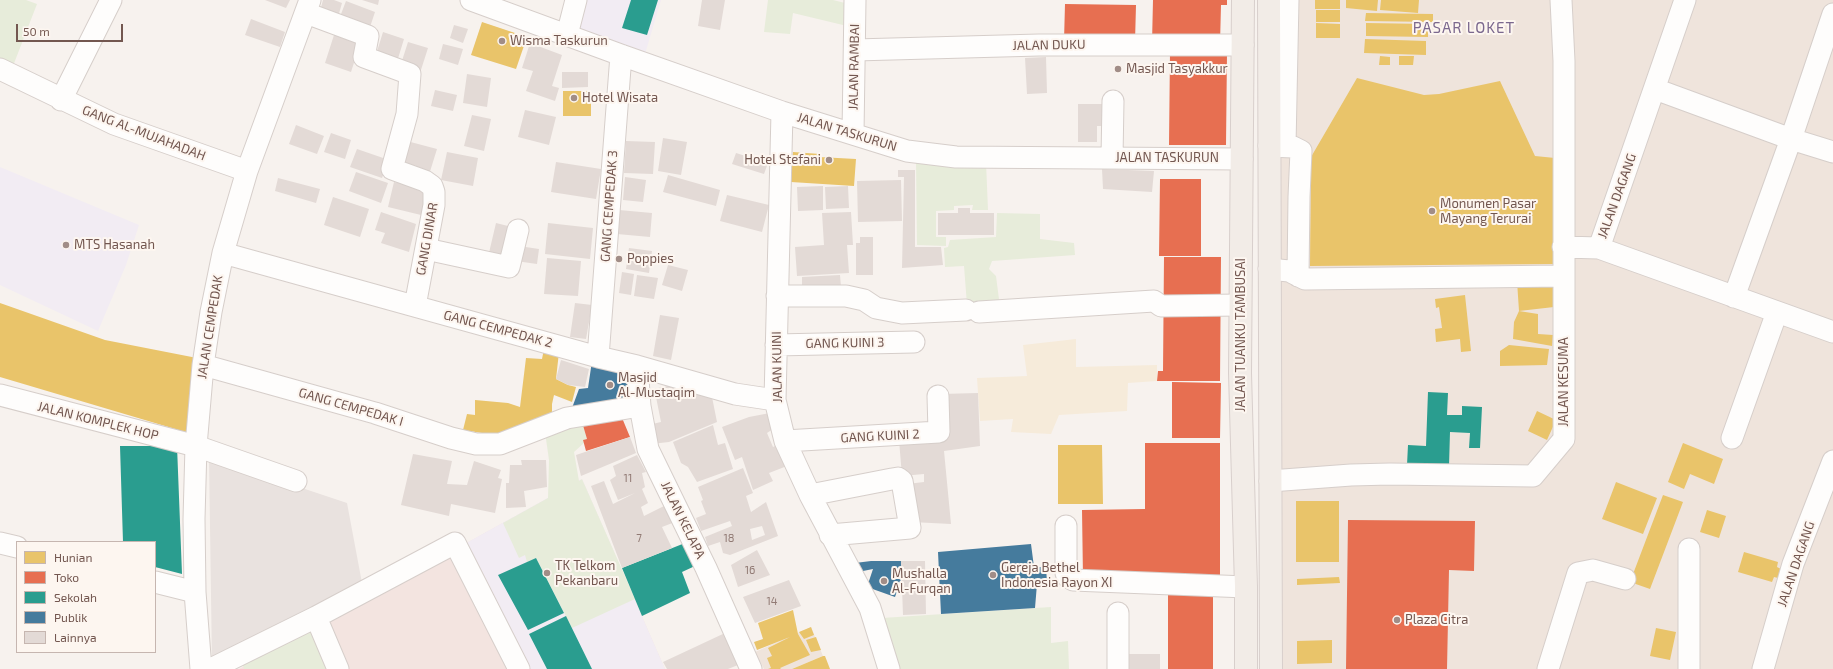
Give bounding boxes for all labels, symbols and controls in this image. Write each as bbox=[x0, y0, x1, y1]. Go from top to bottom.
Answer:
scale bar bbox=[18, 16, 125, 42]
district label: PASAR LOKET bbox=[1413, 19, 1515, 37]
text: 50 m bbox=[23, 24, 50, 38]
street label: JALAN RAMBAI bbox=[845, 24, 863, 110]
place label: Wisma Taskurun bbox=[510, 33, 608, 49]
marker: Wisma Taskurun bbox=[497, 36, 507, 46]
street label: JALAN DUKU bbox=[1012, 37, 1086, 53]
place label: Masjid Tasyakkur bbox=[1126, 61, 1228, 77]
marker: Masjid Tasyakkur bbox=[1113, 64, 1123, 74]
place label: Hotel Wisata bbox=[582, 90, 658, 106]
marker: Hotel Wisata bbox=[569, 93, 579, 103]
street label: GANG AL-MUJAHADAH bbox=[80, 102, 208, 164]
street label: JALAN TASKURUN bbox=[795, 109, 899, 155]
street label: GANG CEMPEDAK 3 bbox=[597, 150, 621, 262]
street label: JALAN TASKURUN bbox=[1115, 150, 1219, 166]
street label: JALAN DAGANG bbox=[1594, 151, 1640, 241]
place label: Hotel Stefani bbox=[744, 152, 821, 168]
marker: Hotel Stefani bbox=[824, 155, 834, 165]
place label: Monumen Pasar Mayang Terurai bbox=[1440, 196, 1536, 227]
street label: GANG DINAR bbox=[413, 201, 441, 277]
marker: Monumen Pasar Mayang Terurai bbox=[1427, 206, 1437, 216]
place label: MTS Hasanah bbox=[74, 237, 155, 253]
marker: MTS Hasanah bbox=[61, 240, 71, 250]
place label: Poppies bbox=[627, 251, 674, 267]
marker: Poppies bbox=[614, 254, 624, 264]
street label: JALAN TUANKU TAMBUSAI bbox=[1233, 258, 1249, 412]
street label: JALAN CEMPEDAK bbox=[194, 274, 226, 380]
street label: GANG CEMPEDAK 2 bbox=[442, 307, 554, 351]
street label: JALAN KUINI bbox=[769, 331, 785, 403]
street label: GANG KUINI 3 bbox=[805, 335, 885, 351]
street label: JALAN KESUMA bbox=[1556, 337, 1572, 427]
place label: Masjid Al-Mustaqim bbox=[618, 370, 695, 401]
marker: Masjid Al-Mustaqim bbox=[605, 380, 615, 390]
street label: GANG CEMPEDAK I bbox=[297, 385, 405, 429]
street label: JALAN KOMPLEK HOP bbox=[36, 398, 160, 444]
street label: GANG KUINI 2 bbox=[840, 426, 920, 446]
house number: 11 bbox=[624, 471, 632, 485]
street label: JALAN KELAPA bbox=[658, 479, 708, 561]
street label: JALAN DAGANG bbox=[1774, 519, 1818, 609]
house number: 7 bbox=[636, 531, 642, 545]
house number: 18 bbox=[723, 531, 735, 545]
legend bbox=[16, 541, 156, 653]
text: Hunian bbox=[54, 550, 92, 564]
place label: TK Telkom Pekanbaru bbox=[555, 558, 618, 589]
place label: Gereja Bethel Indonesia Rayon XI bbox=[1001, 560, 1112, 591]
house number: 16 bbox=[745, 563, 755, 577]
place label: Mushalla Al-Furqan bbox=[892, 566, 951, 597]
marker: TK Telkom Pekanbaru bbox=[542, 568, 552, 578]
text: Toko bbox=[54, 570, 79, 584]
marker: Gereja Bethel Indonesia Rayon XI bbox=[988, 570, 998, 580]
marker: Mushalla Al-Furqan bbox=[879, 576, 889, 586]
text: Sekolah bbox=[54, 590, 97, 604]
house number: 14 bbox=[766, 594, 778, 608]
text: Publik bbox=[54, 610, 87, 624]
place label: Plaza Citra bbox=[1405, 612, 1468, 628]
marker: Plaza Citra bbox=[1392, 615, 1402, 625]
text: Lainnya bbox=[54, 630, 97, 644]

